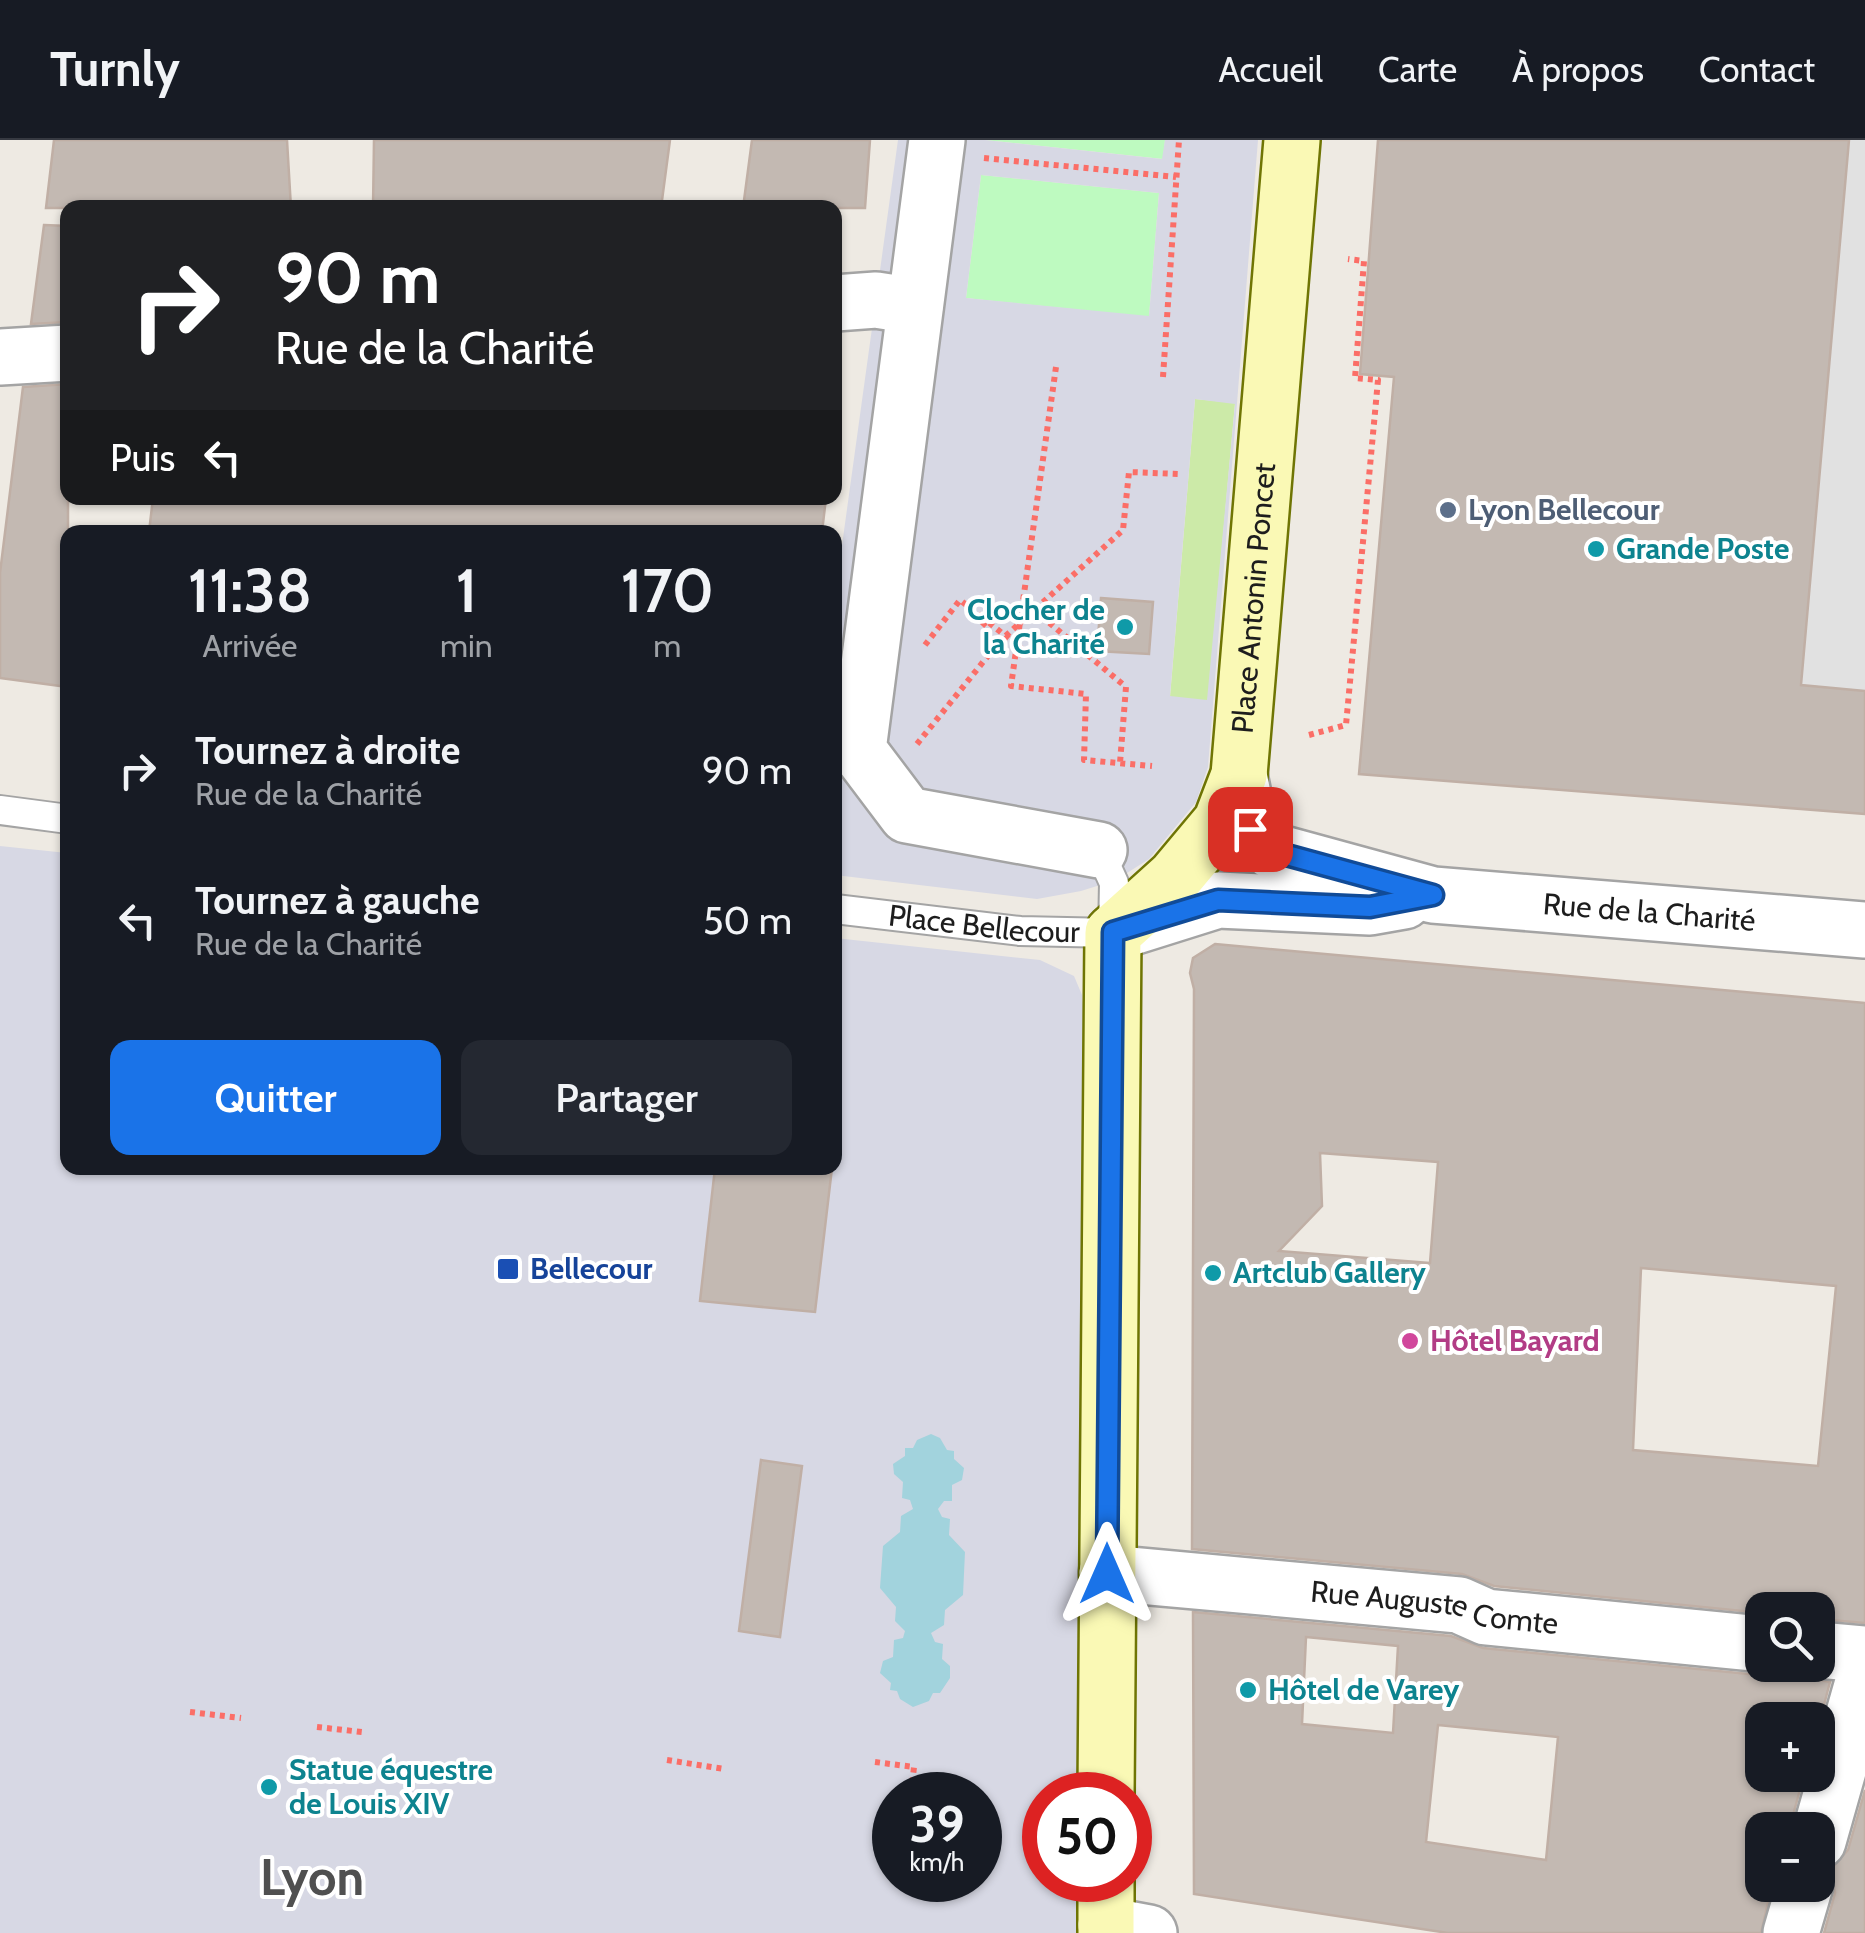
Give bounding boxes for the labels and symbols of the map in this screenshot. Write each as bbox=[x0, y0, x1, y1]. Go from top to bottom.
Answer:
street label: Place Antonin Poncet bbox=[1224, 461, 1283, 735]
place label: Lyon Bellecour bbox=[1468, 491, 1660, 528]
marker: Lyon Bellecour bbox=[1437, 499, 1459, 521]
place label: Grande Poste bbox=[1616, 530, 1789, 567]
marker: Grande Poste bbox=[1585, 538, 1607, 560]
place label: Clocher de la Charité bbox=[967, 591, 1105, 662]
marker: Clocher de la Charité bbox=[1114, 616, 1136, 638]
pin bbox=[1208, 787, 1293, 872]
street label: Rue de la Charité bbox=[1542, 885, 1757, 939]
street label: Place Bellecour bbox=[887, 897, 1081, 950]
place label: Bellecour bbox=[530, 1250, 653, 1287]
place label: Artclub Gallery bbox=[1233, 1254, 1427, 1291]
marker: Bellecour bbox=[495, 1256, 521, 1282]
marker: Artclub Gallery bbox=[1202, 1262, 1224, 1284]
place label: Hôtel Bayard bbox=[1430, 1322, 1600, 1359]
marker: Hôtel Bayard bbox=[1399, 1330, 1421, 1352]
position arrow bbox=[1055, 1522, 1159, 1626]
street label: Rue Auguste Comte bbox=[1309, 1573, 1560, 1642]
place label: Hôtel de Varey bbox=[1268, 1671, 1460, 1708]
marker: Hôtel de Varey bbox=[1237, 1679, 1259, 1701]
place label: Statue équestre de Louis XIV bbox=[289, 1751, 493, 1822]
speed limit sign: 50 bbox=[1022, 1772, 1152, 1902]
marker: Statue équestre de Louis XIV bbox=[258, 1776, 280, 1798]
district label: Lyon bbox=[260, 1847, 364, 1908]

